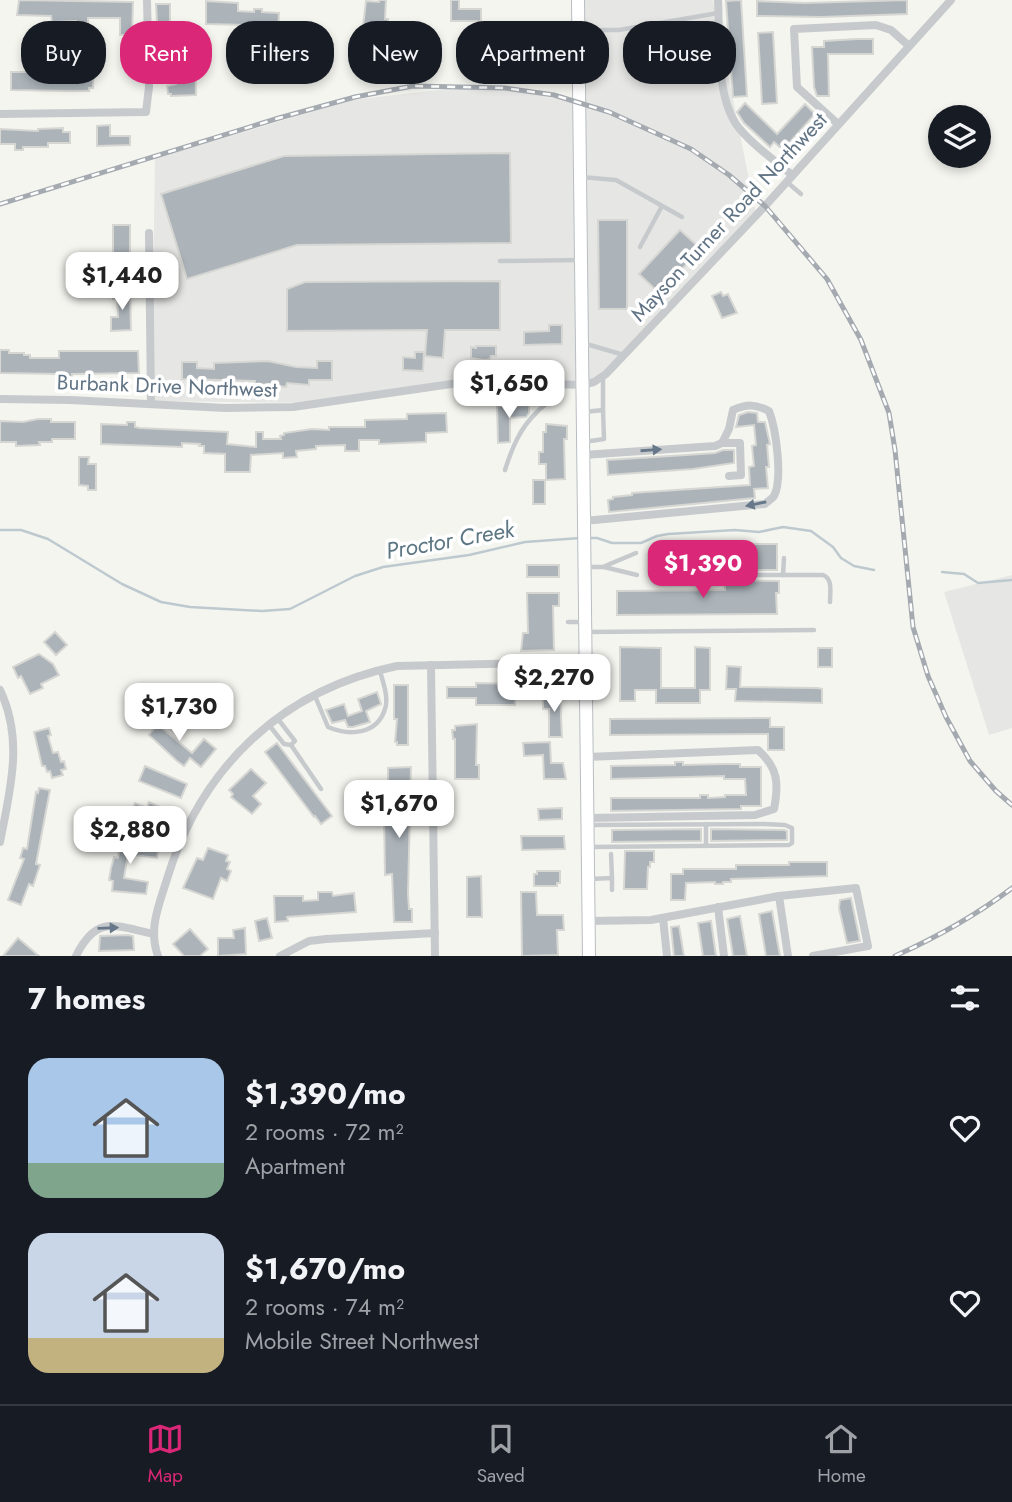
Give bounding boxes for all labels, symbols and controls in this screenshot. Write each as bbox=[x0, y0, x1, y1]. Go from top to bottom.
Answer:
chip: Buy bbox=[21, 21, 106, 84]
chip: Rent bbox=[120, 21, 212, 84]
chip: Filters bbox=[226, 21, 334, 84]
chip: New bbox=[348, 21, 442, 84]
chip: Apartment bbox=[456, 21, 609, 84]
chip: House bbox=[623, 21, 736, 84]
map controls bbox=[928, 105, 991, 168]
button: layers bbox=[928, 105, 991, 168]
street label: Mayson Turner Road Northwest bbox=[624, 106, 834, 328]
pin: $1,440 bbox=[65, 252, 179, 312]
text: $1,440 bbox=[82, 258, 162, 292]
pin: $1,650 bbox=[452, 360, 566, 420]
text: $1,650 bbox=[470, 366, 548, 400]
street label: Burbank Drive Northwest bbox=[56, 367, 278, 405]
one-way arrow bbox=[640, 444, 662, 455]
one-way arrow bbox=[745, 498, 767, 509]
water label: Proctor Creek bbox=[383, 512, 518, 568]
pin: $1,390 bbox=[646, 540, 760, 600]
text: $1,390 bbox=[664, 546, 742, 580]
pin: $2,270 bbox=[497, 654, 611, 714]
text: $2,270 bbox=[513, 660, 595, 694]
pin: $1,730 bbox=[122, 684, 236, 743]
text: $1,730 bbox=[141, 689, 217, 723]
pin: $1,670 bbox=[342, 780, 456, 840]
text: $1,670 bbox=[360, 786, 438, 820]
pin: $2,880 bbox=[73, 806, 187, 866]
text: $2,880 bbox=[90, 812, 170, 846]
one-way arrow bbox=[97, 922, 119, 933]
text: 7 homes bbox=[28, 977, 145, 1020]
icon: filters bbox=[946, 979, 984, 1017]
text: $1,390/mo bbox=[245, 1072, 406, 1115]
icon: home bbox=[84, 1086, 168, 1170]
icon: heart bbox=[946, 1109, 984, 1147]
text: 2 rooms · 72 m² bbox=[245, 1115, 404, 1149]
text: Apartment bbox=[245, 1149, 345, 1183]
text: $1,670/mo bbox=[245, 1247, 405, 1290]
icon: home bbox=[84, 1261, 168, 1345]
icon: heart bbox=[946, 1284, 984, 1322]
text: 2 rooms · 74 m² bbox=[245, 1290, 404, 1324]
text: Mobile Street Northwest bbox=[245, 1324, 479, 1358]
tab: Map bbox=[146, 1420, 184, 1489]
tab: Saved bbox=[477, 1420, 525, 1489]
tab: Home bbox=[817, 1420, 866, 1489]

